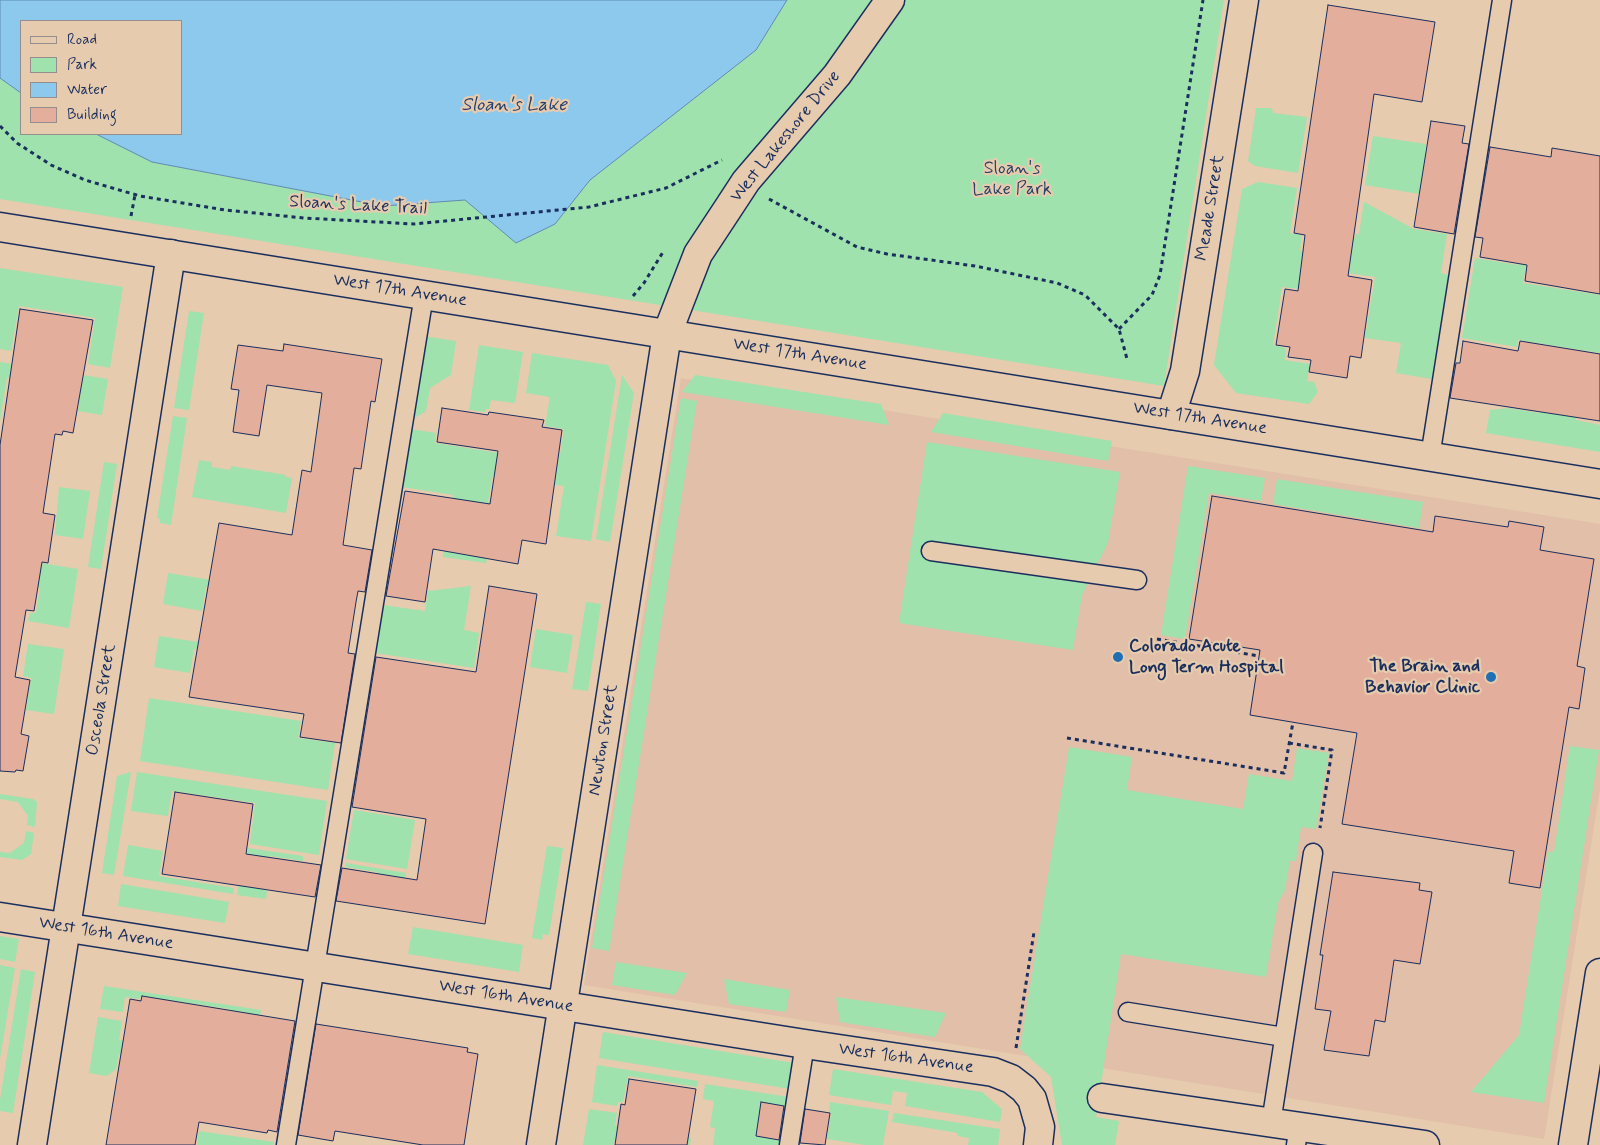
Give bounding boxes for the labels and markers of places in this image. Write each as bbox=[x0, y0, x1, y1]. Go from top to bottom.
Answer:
place label: Colorado Acute Long Term Hospital bbox=[1129, 636, 1284, 679]
marker: Colorado Acute Long Term Hospital bbox=[1111, 650, 1125, 664]
place label: The Brain and Behavior Clinic bbox=[1365, 656, 1480, 699]
marker: The Brain and Behavior Clinic bbox=[1484, 670, 1498, 684]

